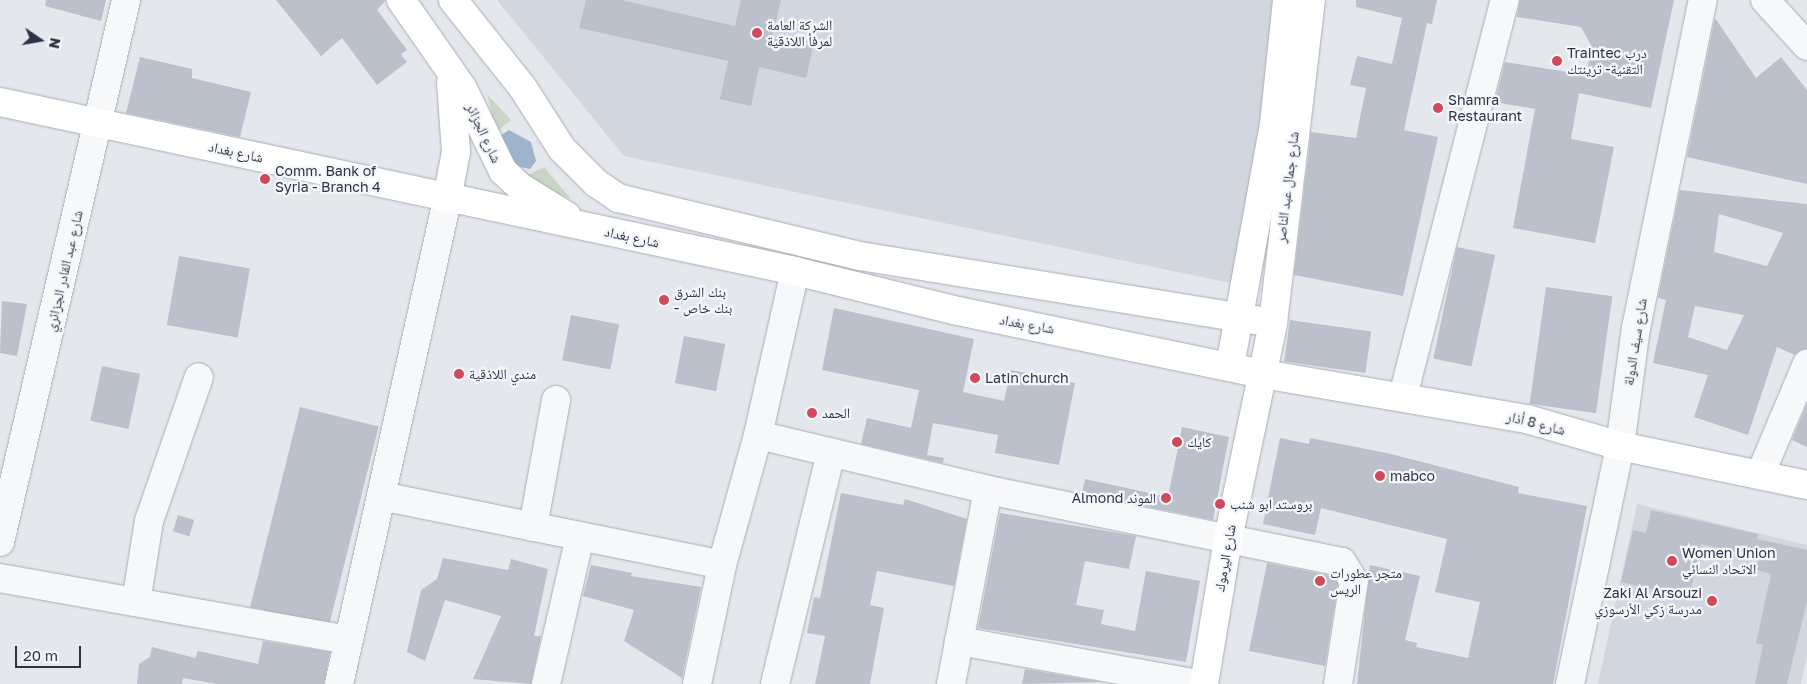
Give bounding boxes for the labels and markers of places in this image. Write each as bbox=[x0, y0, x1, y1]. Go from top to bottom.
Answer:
place label: الشركة العامة لمرفأ اللاذقية bbox=[767, 17, 832, 49]
marker: الشركة العامة لمرفأ اللاذقية bbox=[751, 27, 763, 39]
place label: Traintec درب التقنية- ترينتك bbox=[1567, 45, 1647, 78]
marker: Traintec درب التقنية- ترينتك bbox=[1551, 55, 1563, 67]
place label: Shamra Restaurant bbox=[1448, 92, 1522, 124]
marker: Shamra Restaurant bbox=[1432, 102, 1444, 114]
place label: Comm. Bank of Syria - Branch 4 bbox=[275, 163, 381, 196]
marker: Comm. Bank of Syria - Branch 4 bbox=[259, 173, 271, 185]
place label: بنك الشرق - بنك خاص bbox=[674, 284, 732, 316]
marker: بنك الشرق - بنك خاص bbox=[658, 294, 670, 306]
place label: مندي اللاذقية bbox=[469, 366, 536, 382]
marker: مندي اللاذقية bbox=[453, 368, 465, 380]
place label: Latin church bbox=[985, 370, 1069, 386]
marker: Latin church bbox=[969, 372, 981, 384]
place label: الحمد bbox=[822, 405, 850, 421]
marker: الحمد bbox=[806, 407, 818, 419]
place label: كايك bbox=[1187, 434, 1211, 450]
marker: كايك bbox=[1171, 436, 1183, 448]
place label: mabco bbox=[1390, 468, 1435, 484]
marker: mabco bbox=[1374, 470, 1386, 482]
place label: Almond الموند bbox=[1072, 490, 1156, 506]
marker: Almond الموند bbox=[1160, 492, 1172, 504]
place label: بروستد ابو شنب bbox=[1230, 496, 1312, 512]
marker: بروستد ابو شنب bbox=[1214, 498, 1226, 510]
place label: Women Union الاتحاد النسائي bbox=[1682, 545, 1775, 578]
marker: Women Union الاتحاد النسائي bbox=[1666, 555, 1678, 567]
place label: متجر عطورات الريس bbox=[1330, 565, 1402, 598]
marker: متجر عطورات الريس bbox=[1314, 575, 1326, 587]
place label: Zaki Al Arsouzi مدرسة زكي الأرسوزي bbox=[1594, 585, 1702, 618]
marker: Zaki Al Arsouzi مدرسة زكي الأرسوزي bbox=[1706, 595, 1718, 607]

